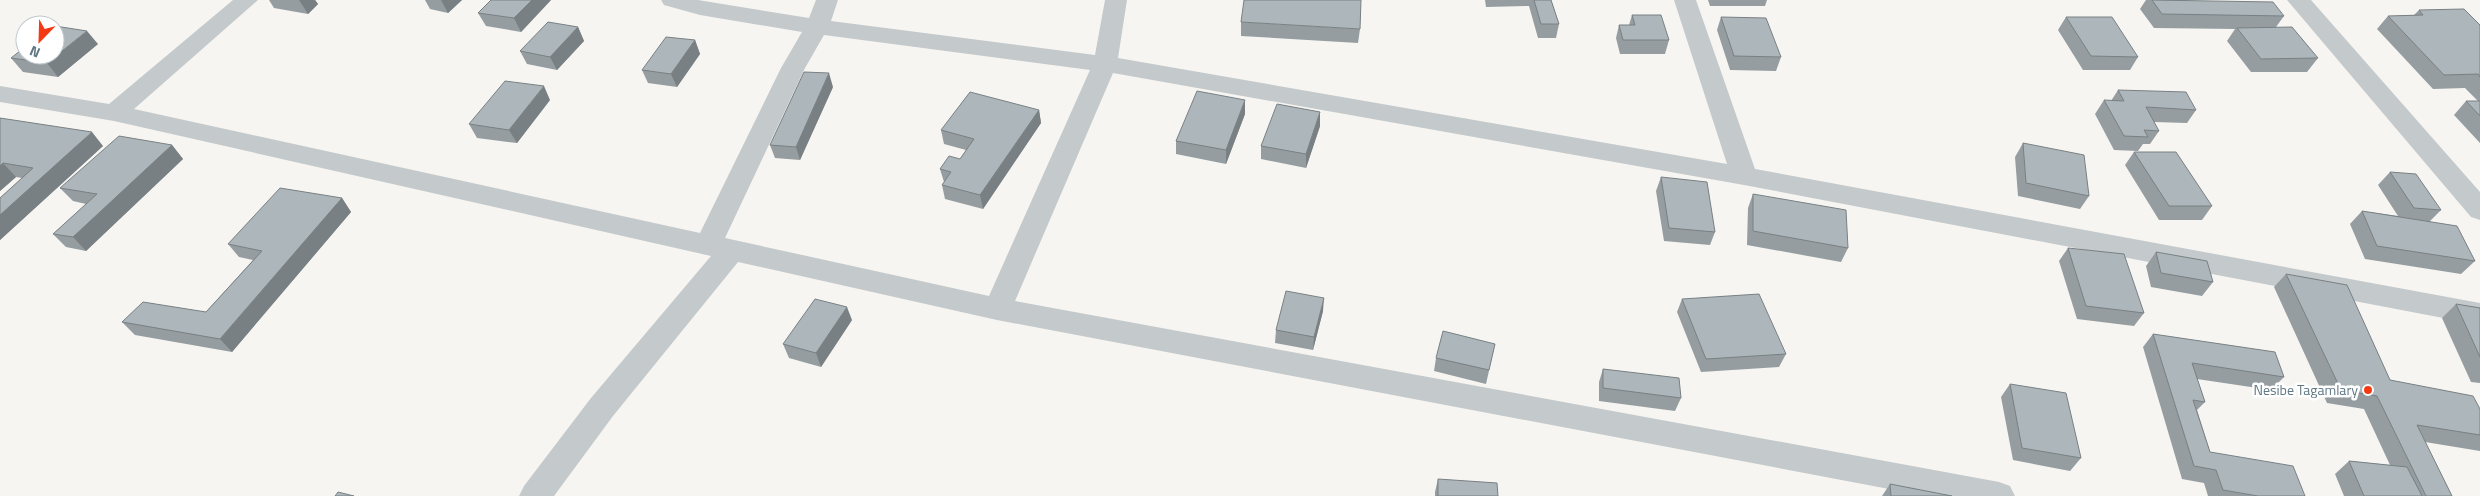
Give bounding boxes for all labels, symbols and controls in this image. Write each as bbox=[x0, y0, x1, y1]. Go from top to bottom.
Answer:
north arrow bbox=[15, 15, 65, 65]
text: N bbox=[26, 41, 43, 64]
place label: Nesibe Tagamlary bbox=[2254, 379, 2358, 400]
marker: Nesibe Tagamlary bbox=[2362, 384, 2374, 396]

